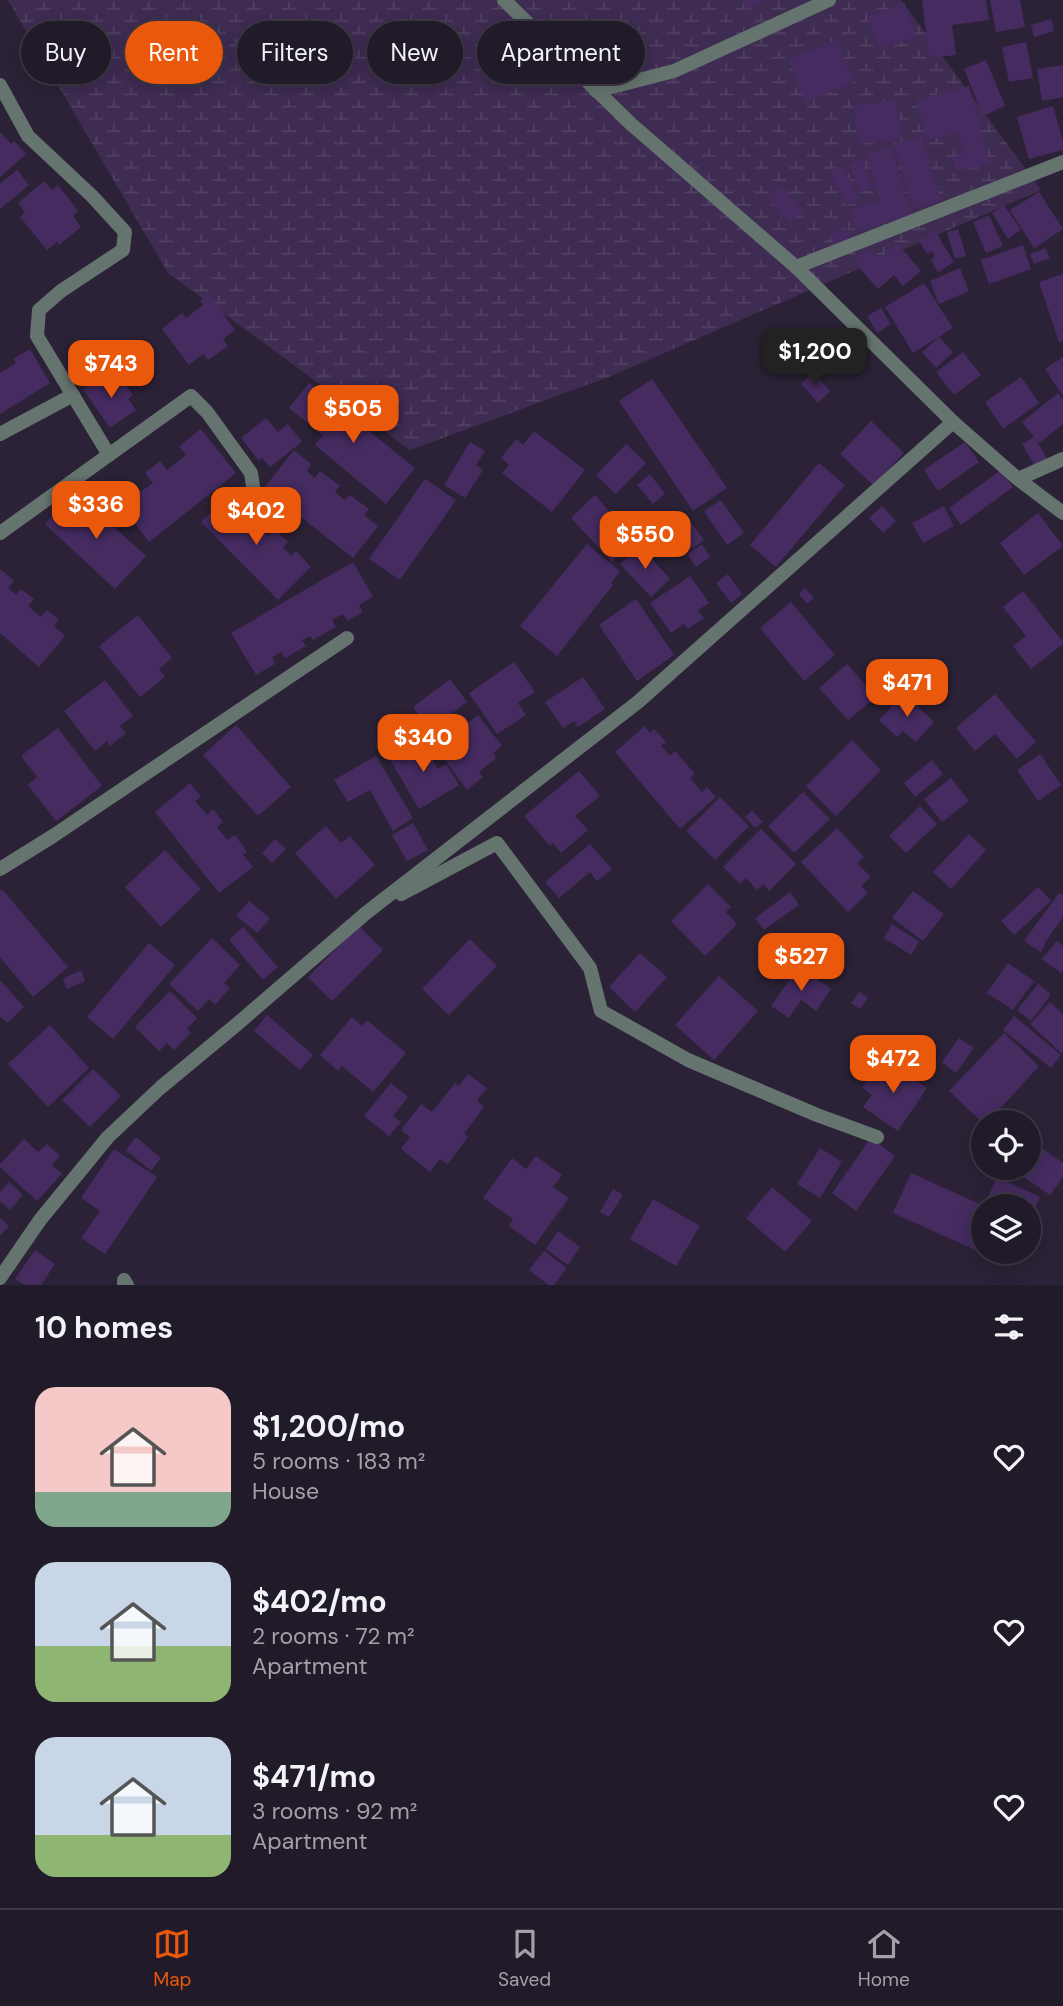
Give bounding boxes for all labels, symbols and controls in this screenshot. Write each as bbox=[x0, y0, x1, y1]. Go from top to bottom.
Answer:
chip: Buy bbox=[21, 21, 111, 84]
chip: Rent bbox=[125, 21, 223, 84]
chip: Filters bbox=[237, 21, 353, 84]
chip: New bbox=[367, 21, 463, 84]
chip: Apartment bbox=[477, 21, 645, 84]
pin: $1,200 bbox=[758, 328, 872, 388]
text: $1,200 bbox=[778, 336, 852, 366]
pin: $743 bbox=[70, 340, 152, 400]
text: $743 bbox=[84, 348, 138, 378]
pin: $505 bbox=[312, 386, 394, 445]
text: $505 bbox=[324, 393, 382, 423]
pin: $336 bbox=[55, 482, 137, 541]
pin: $402 bbox=[215, 488, 297, 547]
text: $336 bbox=[68, 489, 124, 519]
text: $402 bbox=[227, 495, 285, 525]
pin: $550 bbox=[604, 512, 686, 571]
text: $550 bbox=[616, 519, 674, 549]
pin: $471 bbox=[866, 660, 948, 719]
text: $471 bbox=[882, 667, 932, 697]
pin: $340 bbox=[382, 714, 464, 774]
text: $340 bbox=[394, 722, 452, 752]
pin: $527 bbox=[760, 934, 842, 993]
text: $527 bbox=[774, 941, 828, 971]
pin: $472 bbox=[852, 1036, 934, 1095]
text: $472 bbox=[866, 1043, 920, 1073]
map controls bbox=[971, 1110, 1041, 1264]
button: locate bbox=[971, 1110, 1041, 1180]
button: layers bbox=[971, 1194, 1041, 1264]
text: 10 homes bbox=[35, 1308, 173, 1347]
icon: filters bbox=[990, 1308, 1028, 1346]
text: $1,200/mo bbox=[252, 1407, 405, 1446]
icon: home bbox=[91, 1415, 175, 1499]
icon: heart bbox=[990, 1438, 1028, 1476]
text: 5 rooms · 183 m² bbox=[252, 1446, 425, 1476]
text: House bbox=[252, 1476, 319, 1506]
text: $402/mo bbox=[252, 1582, 387, 1621]
icon: home bbox=[91, 1590, 175, 1674]
icon: heart bbox=[990, 1613, 1028, 1651]
text: 2 rooms · 72 m² bbox=[252, 1621, 415, 1651]
text: Apartment bbox=[252, 1651, 367, 1681]
text: $471/mo bbox=[252, 1757, 376, 1796]
icon: home bbox=[91, 1765, 175, 1849]
icon: heart bbox=[990, 1788, 1028, 1826]
text: 3 rooms · 92 m² bbox=[252, 1796, 417, 1826]
text: Apartment bbox=[252, 1826, 367, 1856]
tab: Map bbox=[153, 1925, 191, 1992]
tab: Saved bbox=[498, 1925, 551, 1992]
tab: Home bbox=[858, 1925, 910, 1992]

